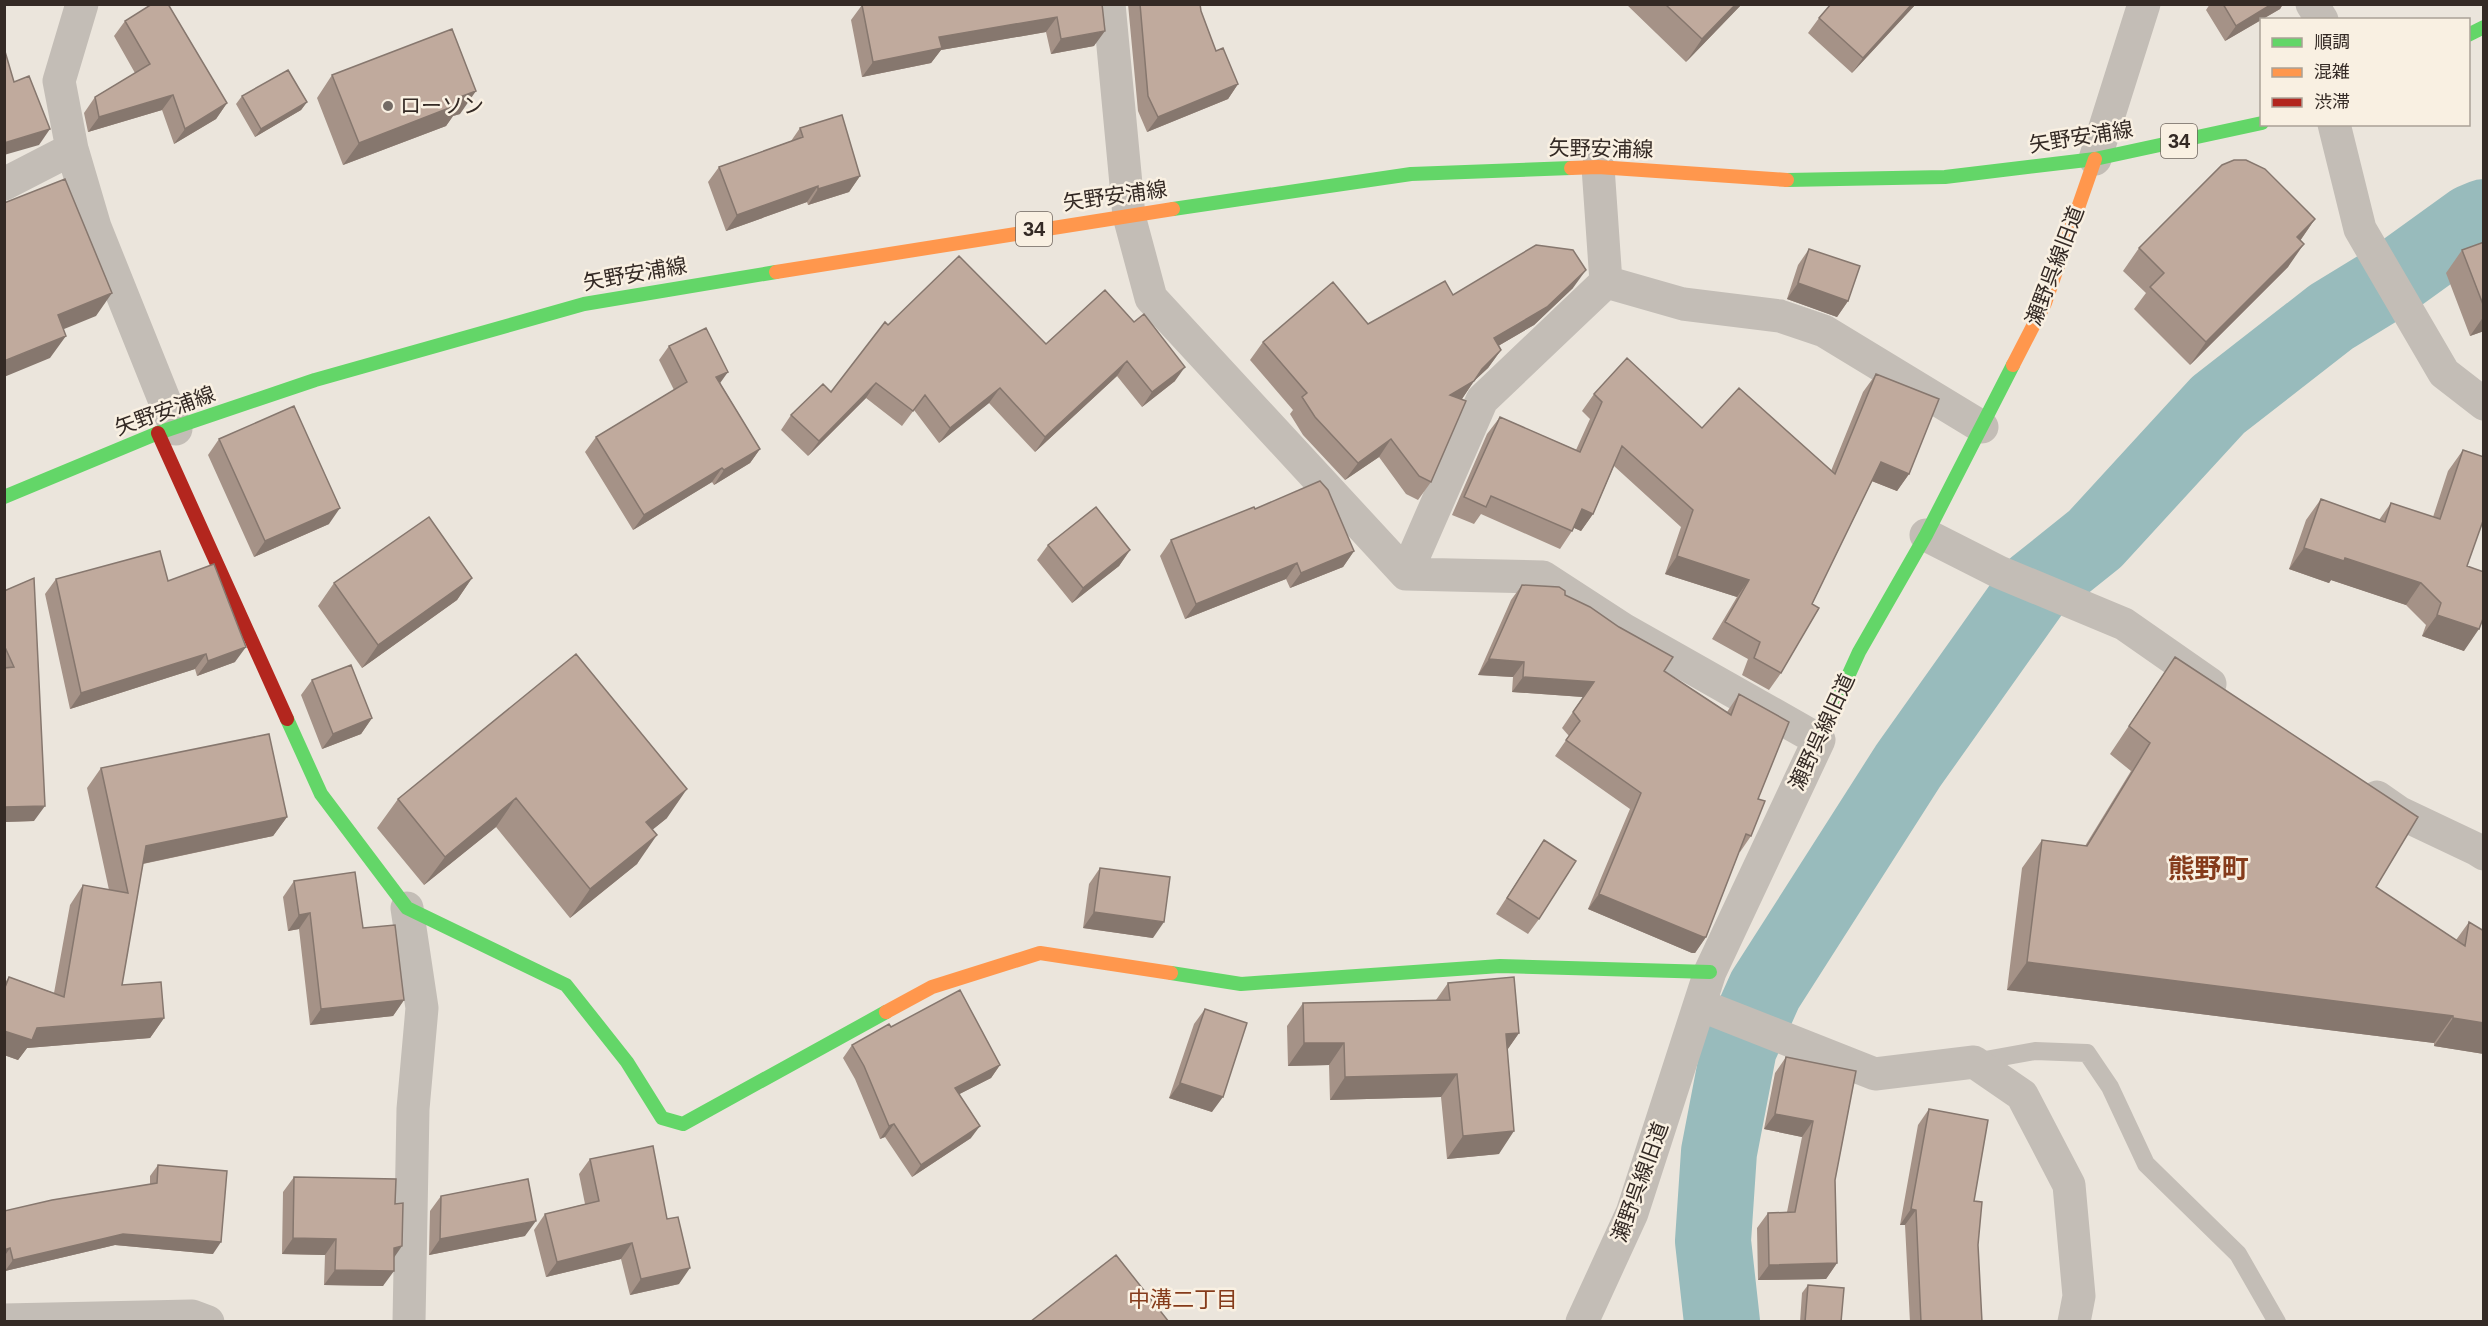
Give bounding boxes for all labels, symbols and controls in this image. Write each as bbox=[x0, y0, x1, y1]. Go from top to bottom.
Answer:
legend bbox=[2260, 18, 2470, 126]
text: 順調 bbox=[2314, 32, 2350, 52]
text: 混雑 bbox=[2314, 62, 2350, 82]
text: 渋滞 bbox=[2314, 92, 2350, 112]
place label: ローソン bbox=[400, 94, 484, 117]
marker: ローソン bbox=[381, 99, 395, 113]
street label: 矢野安浦線 bbox=[2027, 117, 2135, 156]
road number: 34 bbox=[2161, 124, 2197, 158]
street label: 矢野安浦線 bbox=[1548, 136, 1654, 161]
street label: 矢野安浦線 bbox=[1061, 177, 1169, 214]
street label: 瀬野呉線旧道 bbox=[2021, 203, 2088, 329]
road number: 34 bbox=[1016, 212, 1052, 246]
street label: 矢野安浦線 bbox=[581, 253, 689, 294]
street label: 矢野安浦線 bbox=[112, 382, 218, 439]
street label: 瀬野呉線旧道 bbox=[1784, 670, 1859, 794]
district label: 熊野町 bbox=[2168, 854, 2249, 884]
street label: 瀬野呉線旧道 bbox=[1607, 1119, 1672, 1245]
district label: 中溝二丁目 bbox=[1128, 1287, 1238, 1312]

